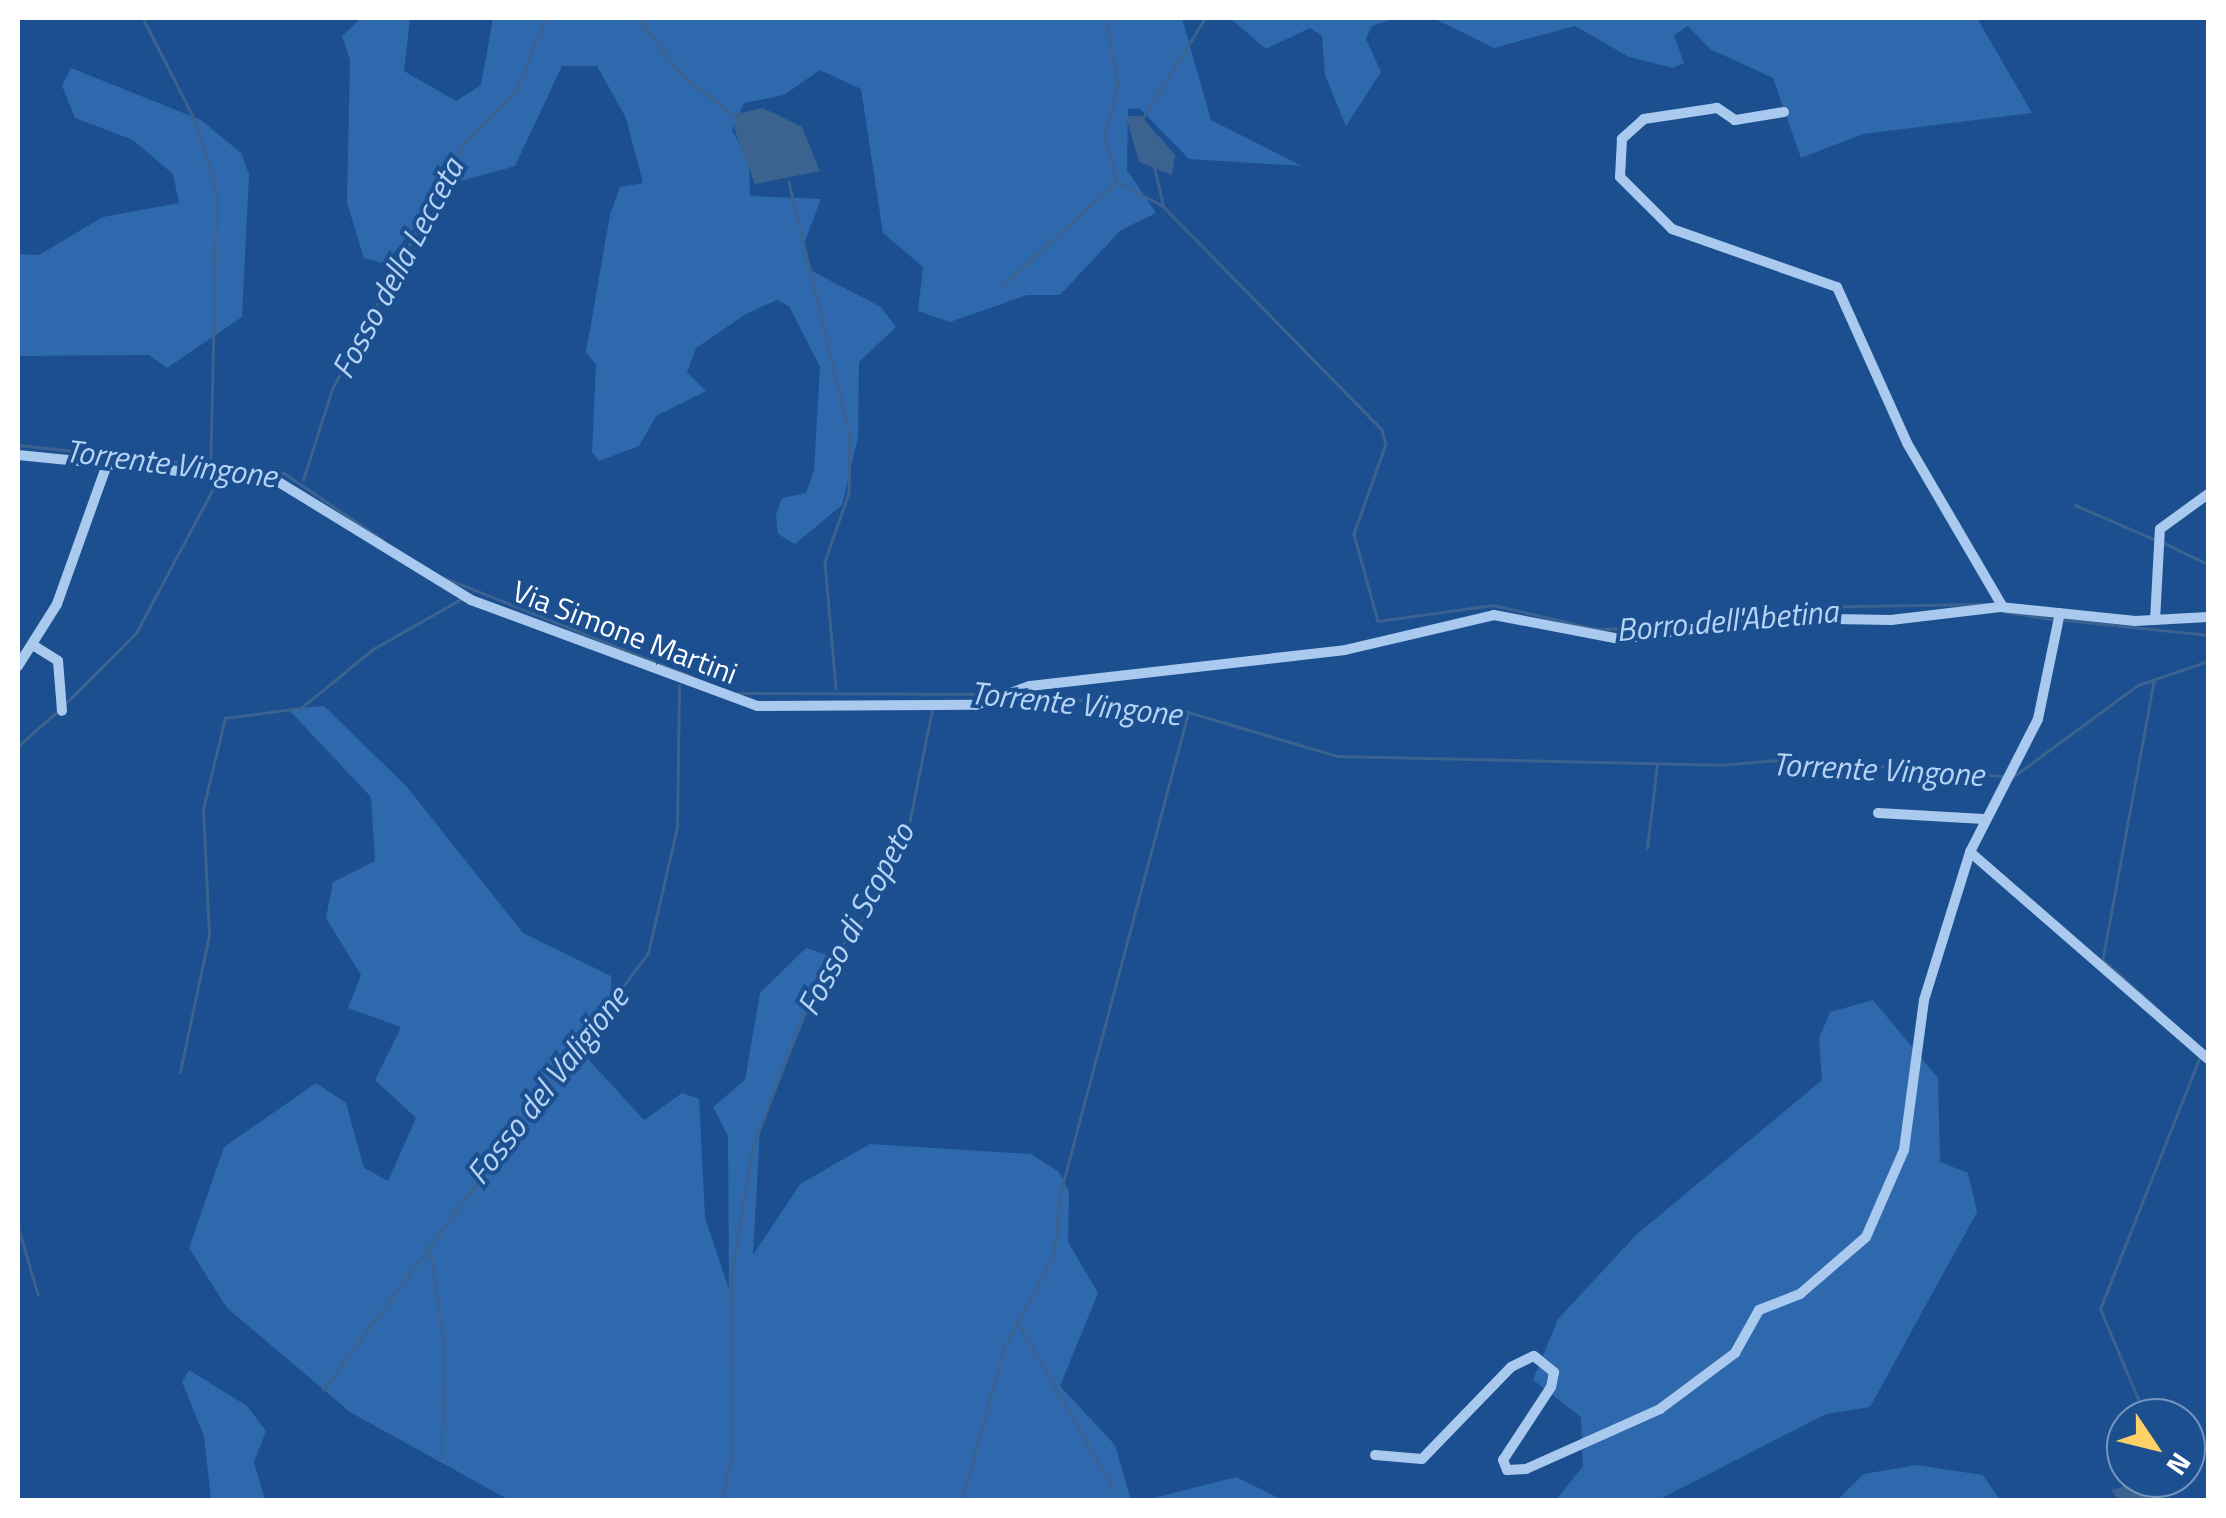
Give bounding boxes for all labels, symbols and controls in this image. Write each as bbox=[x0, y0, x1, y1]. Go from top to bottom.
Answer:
water label: Fosso della Lecceta bbox=[323, 152, 471, 384]
water label: Torrente Vingone bbox=[63, 431, 279, 495]
street label: Via Simone Martini bbox=[508, 573, 742, 691]
water label: Borro dell'Abetina bbox=[1615, 591, 1839, 649]
water label: Torrente Vingone bbox=[968, 673, 1184, 733]
water label: Torrente Vingone bbox=[1771, 744, 1985, 794]
water label: Fosso di Scopeto bbox=[788, 816, 922, 1022]
water label: Fosso del Valigione bbox=[458, 979, 636, 1191]
north arrow bbox=[2106, 1398, 2206, 1498]
text: N bbox=[2156, 1444, 2203, 1485]

